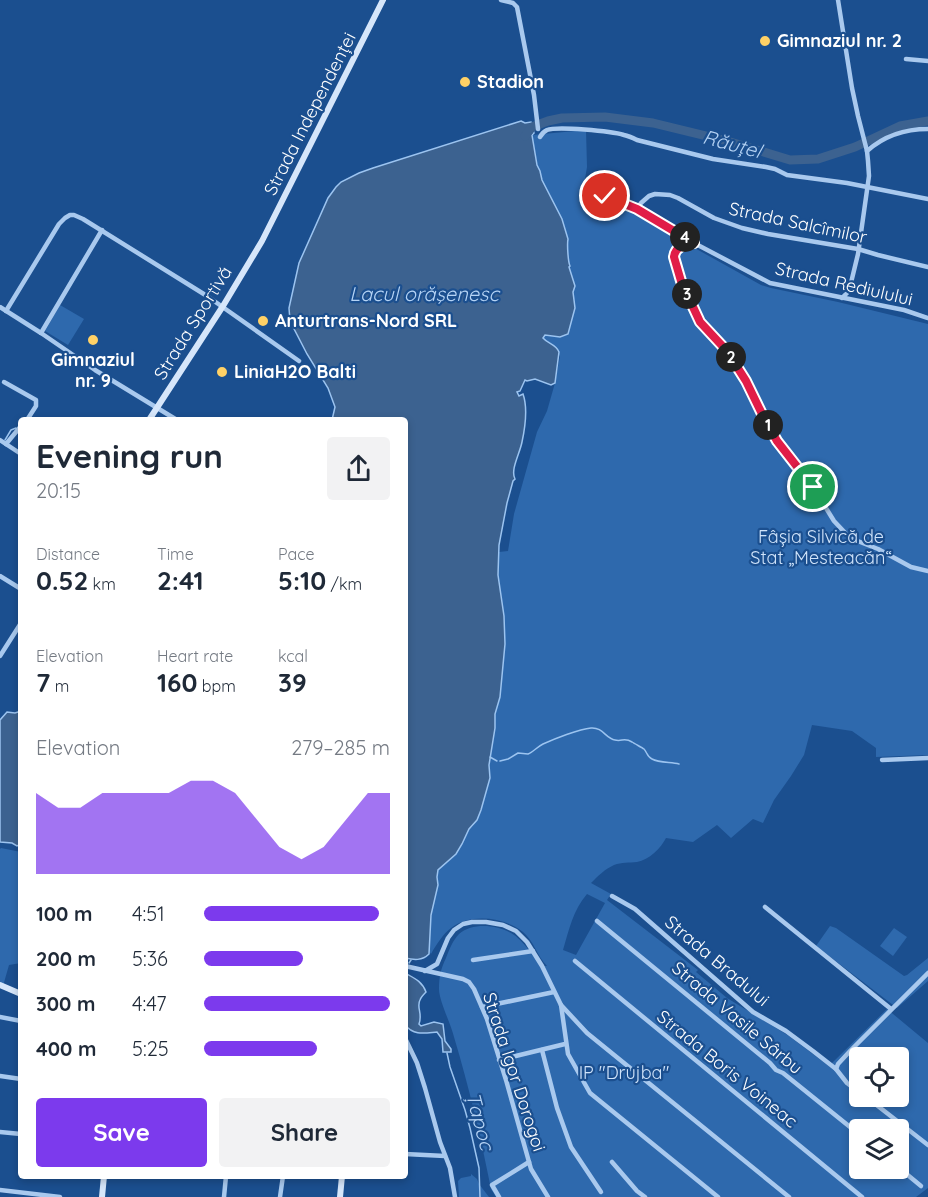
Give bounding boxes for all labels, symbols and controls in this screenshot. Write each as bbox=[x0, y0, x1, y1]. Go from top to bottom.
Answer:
street label: Strada Independenței bbox=[259, 29, 361, 199]
place label: Gimnaziul nr. 2 bbox=[777, 29, 902, 52]
marker: Gimnaziul nr. 2 bbox=[758, 34, 772, 48]
place label: Stadion bbox=[477, 70, 544, 93]
marker: Stadion bbox=[458, 75, 472, 89]
water label: Răuțel bbox=[700, 124, 766, 164]
pin bbox=[579, 170, 630, 221]
icon: check bbox=[588, 179, 621, 212]
street label: Strada Salcîmilor bbox=[727, 197, 869, 248]
pin: 4 bbox=[670, 222, 700, 252]
text: 4 bbox=[680, 227, 690, 247]
street label: Strada Rediulului bbox=[773, 257, 915, 310]
street label: Strada Sportivă bbox=[148, 262, 237, 384]
pin: 3 bbox=[672, 279, 702, 309]
water label: Lacul orăşenesc bbox=[349, 281, 500, 306]
text: 3 bbox=[683, 284, 691, 304]
place label: Anturtrans-Nord SRL bbox=[275, 309, 457, 332]
marker: Anturtrans-Nord SRL bbox=[256, 314, 270, 328]
marker: Gimnaziul nr. 9 bbox=[86, 333, 100, 347]
pin: 2 bbox=[716, 342, 746, 372]
text: 2 bbox=[726, 347, 736, 367]
place label: Gimnaziul nr. 9 bbox=[51, 348, 135, 392]
place label: LiniaH2O Balti bbox=[234, 360, 356, 383]
marker: LiniaH2O Balti bbox=[215, 365, 229, 379]
pin: 1 bbox=[753, 410, 783, 440]
text: 1 bbox=[765, 415, 771, 435]
text: Evening run bbox=[36, 435, 223, 476]
button: share bbox=[327, 437, 390, 500]
pin bbox=[787, 461, 838, 512]
icon: arrive bbox=[796, 470, 829, 503]
text: 20:15 bbox=[36, 478, 81, 503]
park label: Fâșia Silvică de Stat „Mesteacăn“ bbox=[750, 525, 892, 569]
text: Distance bbox=[36, 544, 100, 564]
text: Time bbox=[157, 544, 194, 564]
text: Pace bbox=[278, 544, 314, 564]
text: 0.52 bbox=[36, 564, 88, 597]
text: 2:41 bbox=[157, 564, 204, 597]
text: 5:10 bbox=[278, 564, 326, 597]
text: km bbox=[88, 574, 116, 594]
text: /km bbox=[326, 574, 362, 594]
text: Elevation bbox=[36, 646, 103, 666]
text: Heart rate bbox=[157, 646, 233, 666]
text: kcal bbox=[278, 646, 308, 666]
text: 7 bbox=[36, 666, 50, 699]
text: 160 bbox=[157, 666, 197, 699]
text: 39 bbox=[278, 666, 307, 699]
text: m bbox=[50, 676, 69, 696]
text: bpm bbox=[197, 676, 236, 696]
text: Elevation bbox=[36, 735, 120, 760]
text: 279–285 m bbox=[291, 735, 390, 760]
text: 100 m bbox=[36, 901, 92, 926]
text: 4:51 bbox=[132, 901, 165, 926]
street label: Strada Bradului bbox=[660, 910, 774, 1011]
text: 200 m bbox=[36, 946, 96, 971]
text: 5:36 bbox=[132, 946, 168, 971]
street label: Strada Vasile Sârbu bbox=[667, 956, 807, 1079]
street label: Strada Igor Dorogoi bbox=[478, 990, 551, 1154]
text: 300 m bbox=[36, 991, 95, 1016]
text: 4:47 bbox=[132, 991, 166, 1016]
street label: Strada Boris Voineac bbox=[652, 1005, 802, 1132]
text: 400 m bbox=[36, 1036, 96, 1061]
text: 5:25 bbox=[132, 1036, 169, 1061]
map controls bbox=[849, 1047, 909, 1179]
button: locate bbox=[849, 1047, 909, 1107]
park label: IP "Drujba" bbox=[579, 1061, 669, 1084]
water label: Țapoc bbox=[461, 1089, 501, 1154]
button: Save bbox=[36, 1098, 207, 1167]
button: Share bbox=[219, 1098, 390, 1167]
button: layers bbox=[849, 1119, 909, 1179]

